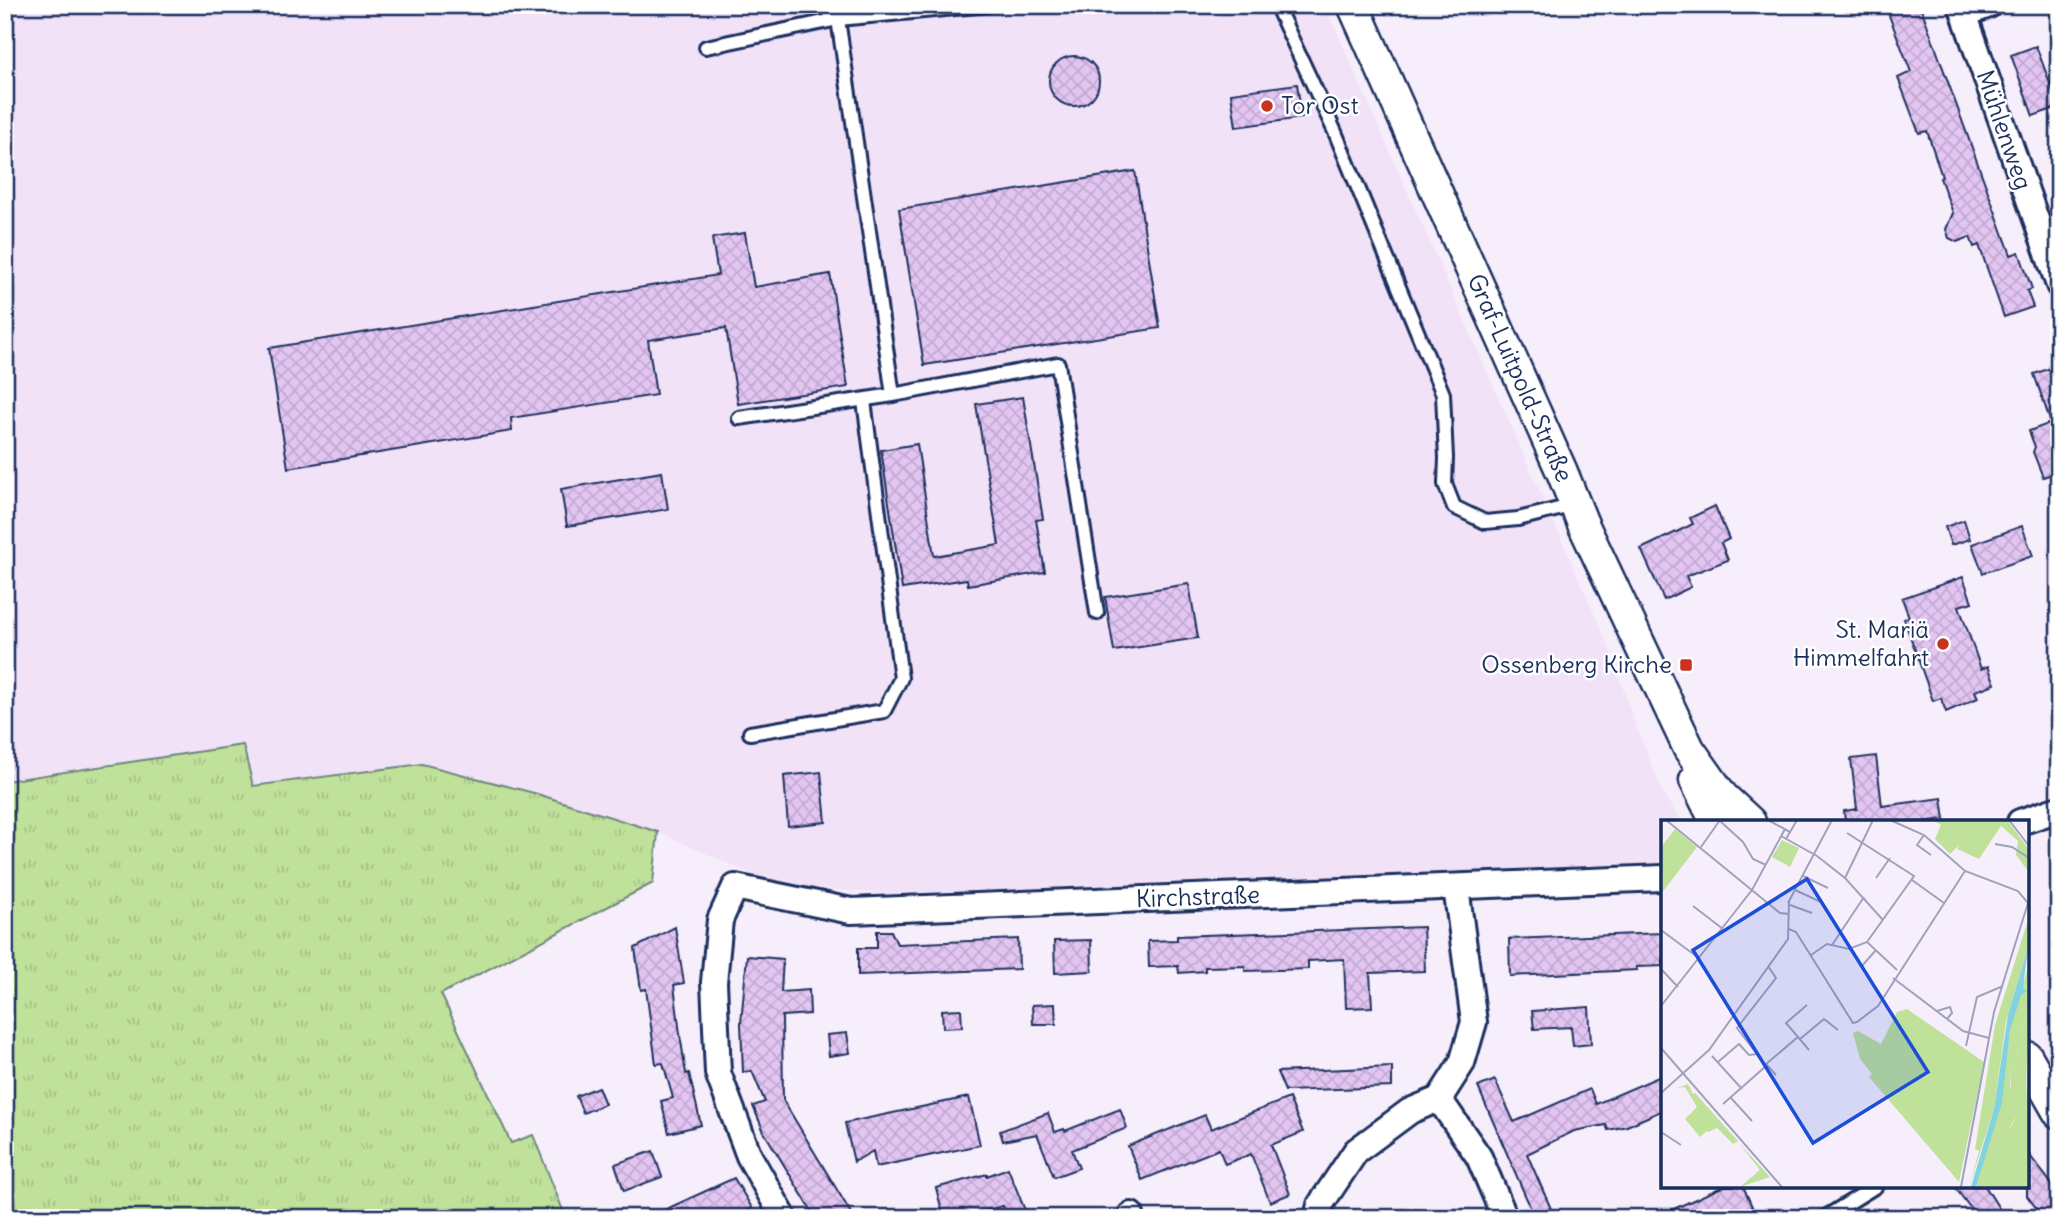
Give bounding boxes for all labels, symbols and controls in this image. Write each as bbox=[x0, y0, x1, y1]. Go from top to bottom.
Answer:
street label: Mühlenweg bbox=[1971, 66, 2039, 193]
place label: Tor Ost bbox=[1281, 90, 1359, 120]
marker: Tor Ost bbox=[1259, 98, 1275, 114]
street label: Graf-Luitpold-Straße bbox=[1462, 269, 1580, 486]
place label: St. Mariä Himmelfahrt bbox=[1793, 614, 1929, 672]
marker: St. Mariä Himmelfahrt bbox=[1935, 636, 1951, 652]
place label: Ossenberg Kirche bbox=[1481, 649, 1672, 679]
marker: Ossenberg Kirche bbox=[1678, 657, 1694, 673]
inset map bbox=[1661, 820, 2029, 1188]
street label: Kirchstraße bbox=[1135, 879, 1260, 913]

